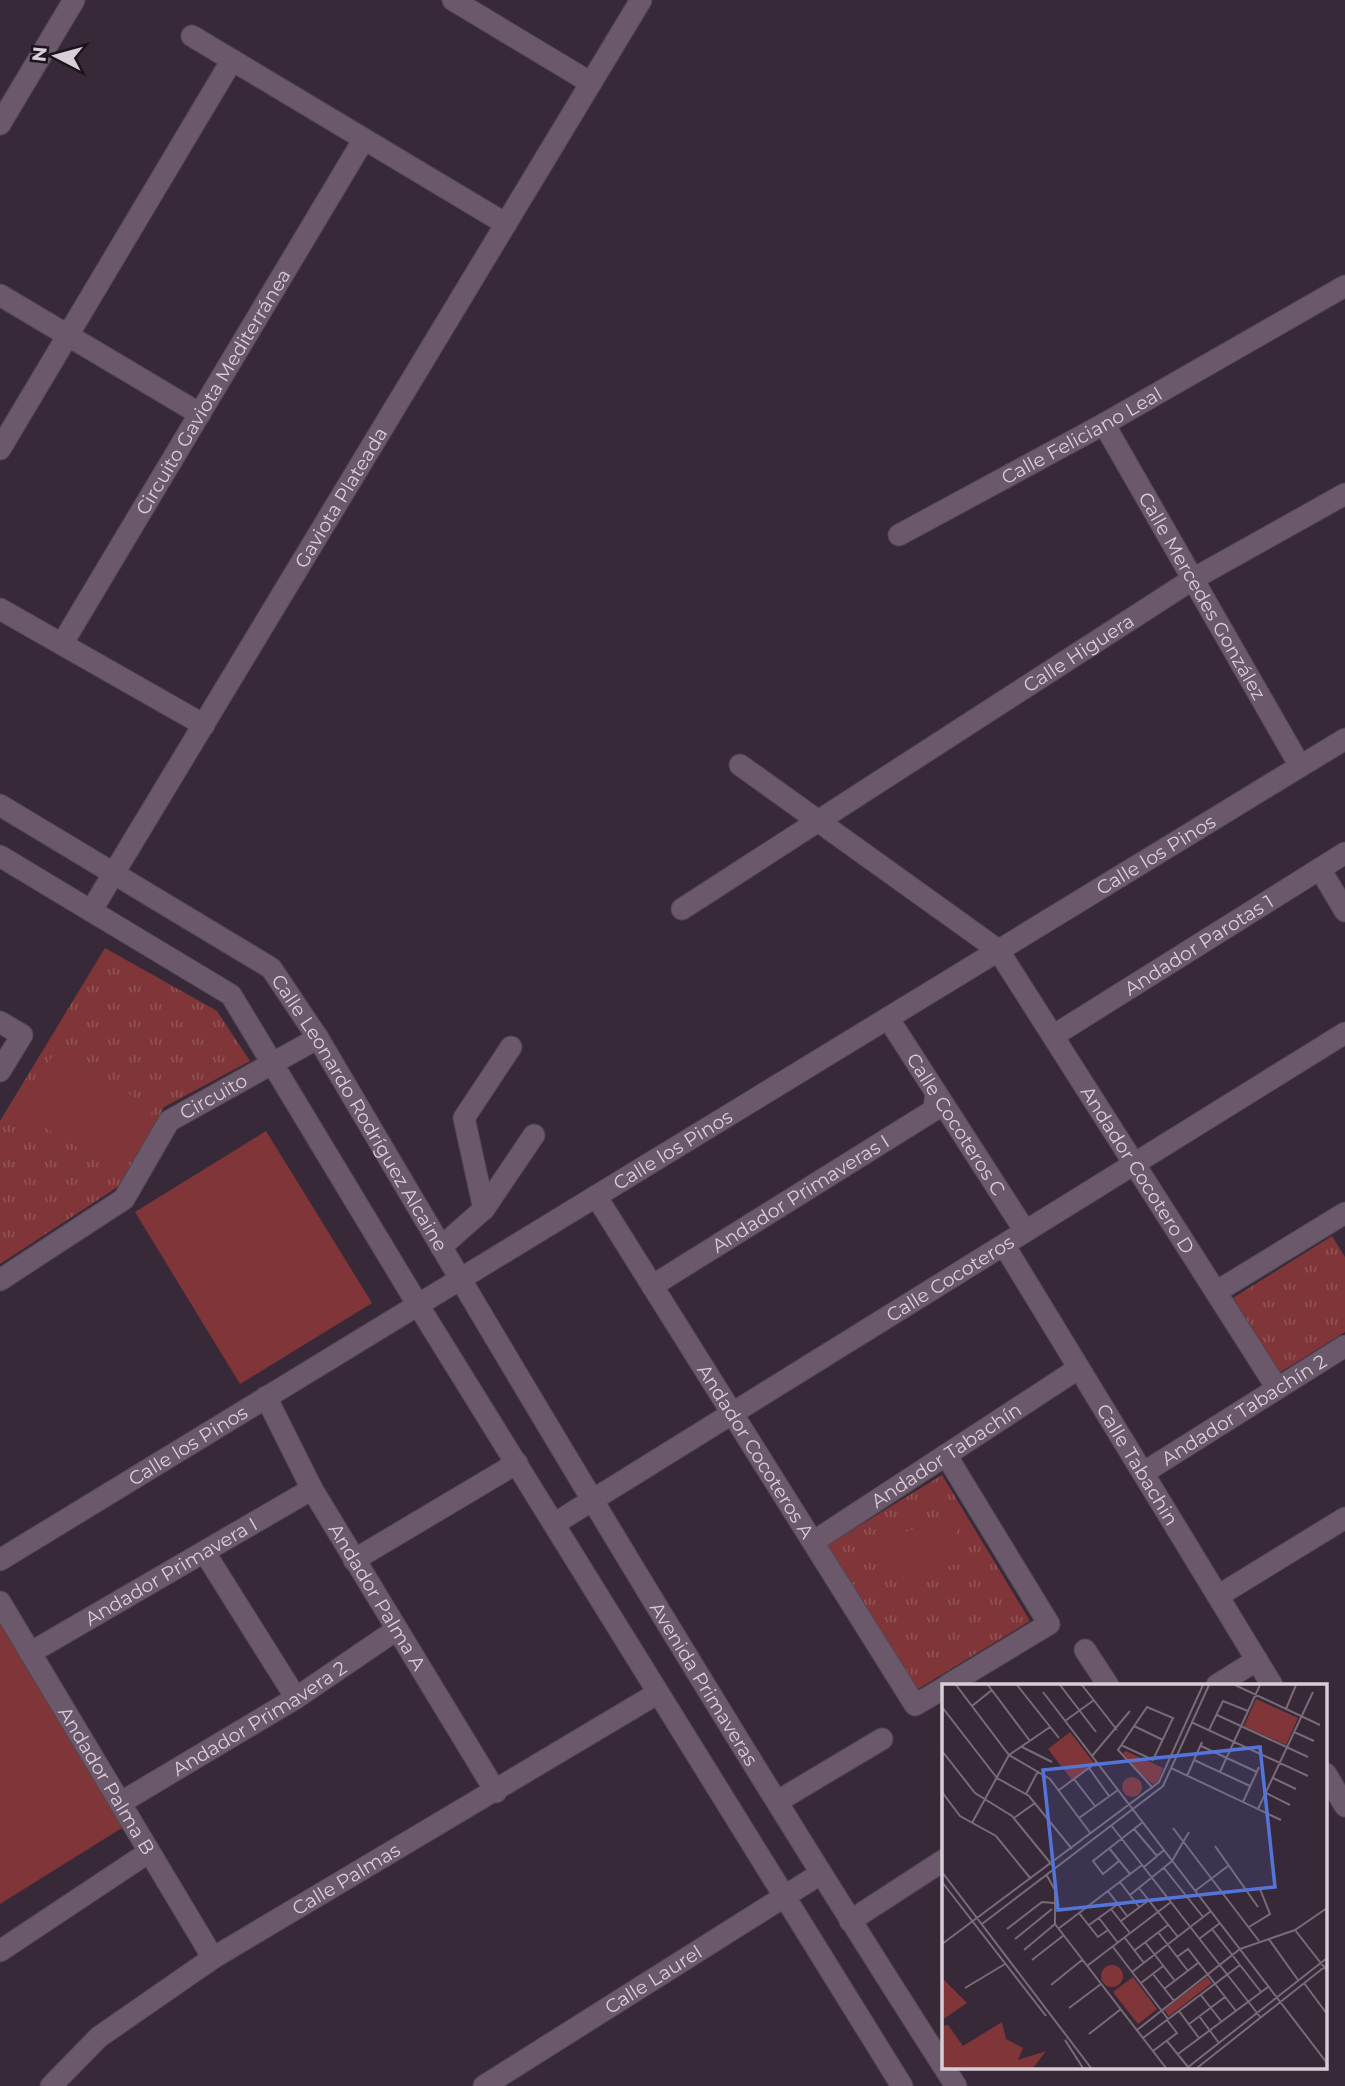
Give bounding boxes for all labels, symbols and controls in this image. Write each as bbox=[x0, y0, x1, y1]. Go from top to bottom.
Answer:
north arrow bbox=[21, 21, 91, 91]
text: N bbox=[27, 45, 52, 63]
street label: Circuito Gaviota Mediterránea bbox=[131, 265, 295, 519]
street label: Calle Feliciano Leal bbox=[997, 382, 1166, 489]
street label: Gaviota Plateada bbox=[289, 423, 392, 572]
street label: Calle Mercedes González bbox=[1134, 488, 1271, 704]
street label: Calle Higuera bbox=[1019, 609, 1138, 697]
street label: Calle los Pinos bbox=[1092, 809, 1219, 900]
street label: Andador Parotas 1 bbox=[1120, 889, 1278, 1000]
street label: Calle Leonardo Rodríguez Alcaine bbox=[267, 970, 453, 1255]
street label: Calle Cocoteros C bbox=[902, 1049, 1010, 1199]
street label: Circuito bbox=[176, 1068, 251, 1124]
street label: Andador Cocotero D bbox=[1076, 1082, 1200, 1258]
street label: Calle los Pinos bbox=[609, 1104, 736, 1195]
street label: Andador Primaveras I bbox=[708, 1129, 893, 1257]
street label: Calle Cocoteros bbox=[882, 1230, 1018, 1327]
street label: Andador Tabachín 2 bbox=[1157, 1349, 1331, 1470]
street label: Andador Cocoteros A bbox=[693, 1360, 819, 1543]
street label: Andador Tabachín bbox=[867, 1397, 1026, 1512]
street label: Calle Tabachin bbox=[1092, 1399, 1183, 1530]
street label: Calle los Pinos bbox=[124, 1400, 252, 1490]
street label: Andador Primavera I bbox=[81, 1512, 261, 1630]
street label: Andador Palma A bbox=[324, 1519, 431, 1675]
street label: Avenida Primaveras bbox=[645, 1598, 763, 1770]
street label: Andador Primavera 2 bbox=[168, 1656, 351, 1781]
inset map bbox=[942, 1684, 1328, 2068]
street label: Andador Palma B bbox=[54, 1702, 160, 1859]
street label: Calle Palmas bbox=[288, 1838, 404, 1920]
street label: Calle Laurel bbox=[600, 1940, 706, 2018]

